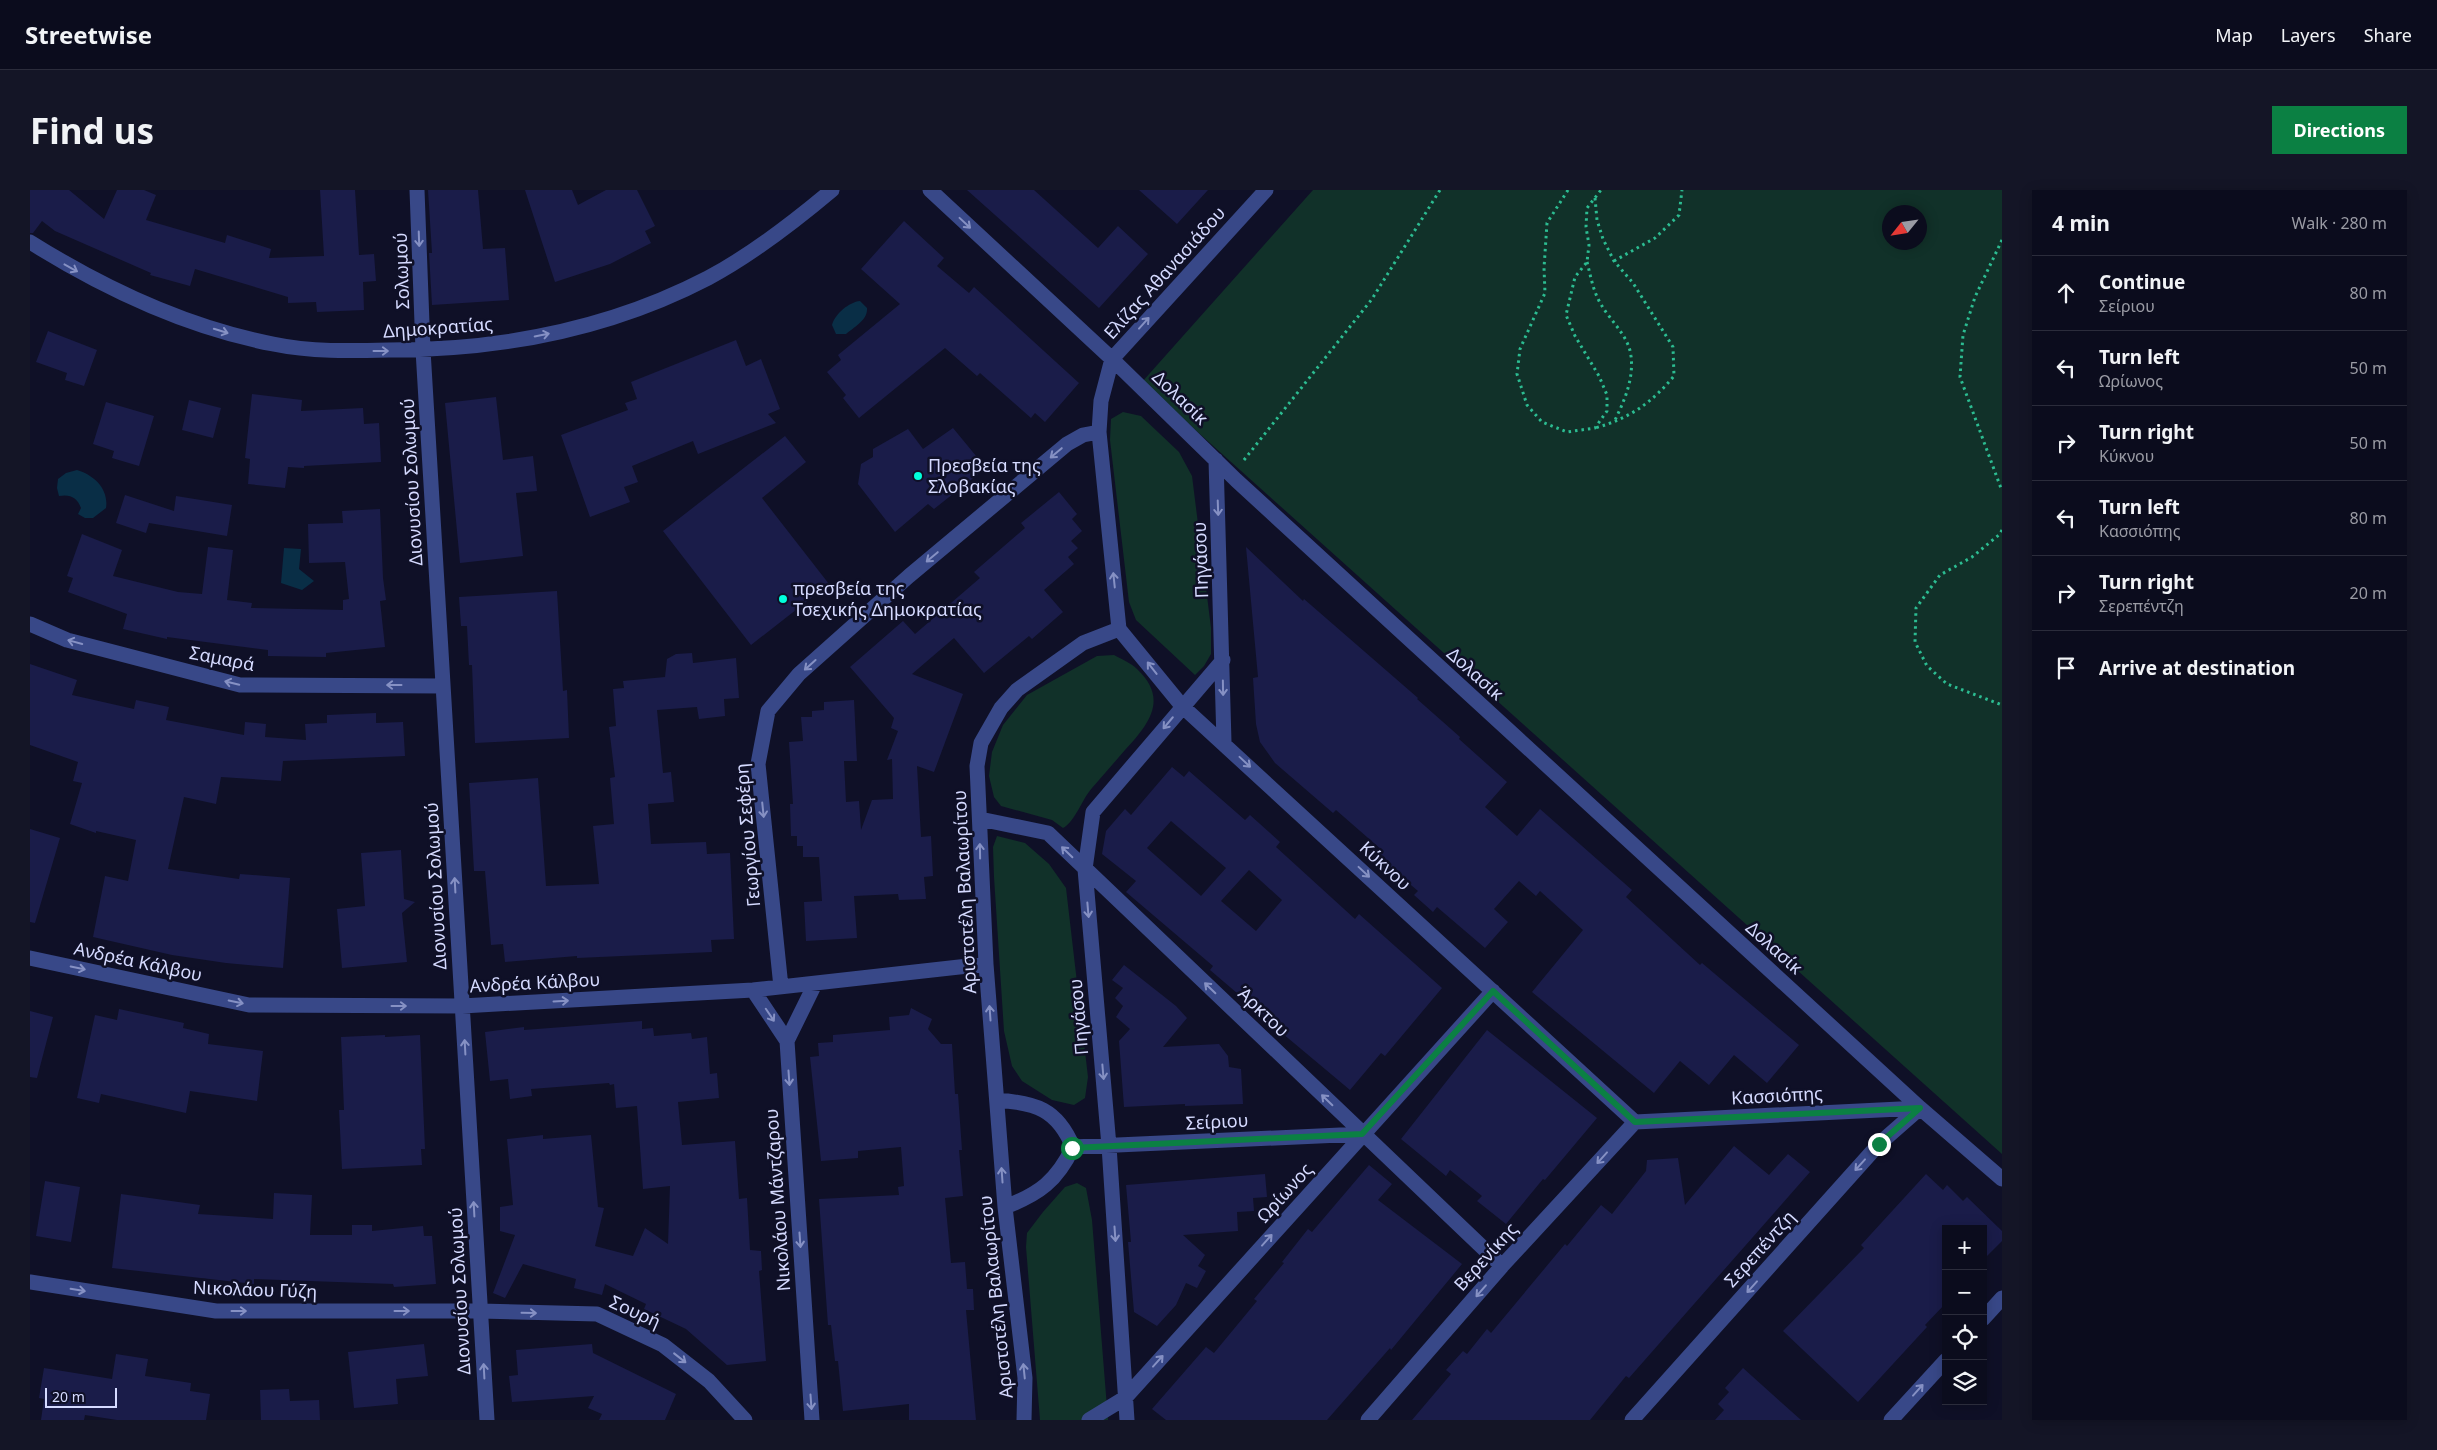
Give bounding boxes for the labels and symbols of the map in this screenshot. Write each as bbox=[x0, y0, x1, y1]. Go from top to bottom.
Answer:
street label: Ελίζας Αθανασιάδου bbox=[1098, 201, 1230, 344]
north arrow bbox=[1882, 205, 1927, 250]
one-way arrow bbox=[959, 217, 972, 229]
one-way arrow bbox=[414, 230, 424, 246]
street label: Σολωμού bbox=[388, 232, 414, 310]
one-way arrow bbox=[64, 263, 78, 273]
street label: Δημοκρατίας bbox=[382, 311, 494, 343]
one-way arrow bbox=[1139, 317, 1150, 330]
one-way arrow bbox=[212, 326, 228, 336]
one-way arrow bbox=[534, 330, 550, 339]
one-way arrow bbox=[373, 346, 389, 355]
street label: Δολασίκ bbox=[1148, 365, 1214, 430]
street label: Διονυσίου Σολωμού bbox=[395, 398, 427, 566]
one-way arrow bbox=[1050, 447, 1063, 459]
place label: Πρεσβεία της Σλοβακίας bbox=[928, 453, 1041, 498]
marker: Πρεσβεία της Σλοβακίας bbox=[912, 470, 924, 482]
one-way arrow bbox=[1213, 500, 1223, 516]
street label: Πηγάσου bbox=[1187, 521, 1213, 599]
one-way arrow bbox=[926, 552, 939, 563]
one-way arrow bbox=[1109, 573, 1119, 589]
place label: πρεσβεία της Τσεχικής Δημοκρατίας bbox=[793, 576, 982, 621]
marker: πρεσβεία της Τσεχικής Δημοκρατίας bbox=[777, 593, 789, 605]
one-way arrow bbox=[67, 637, 83, 646]
street label: Σαμαρά bbox=[188, 640, 257, 676]
street label: Δολασίκ bbox=[1442, 641, 1510, 705]
one-way arrow bbox=[804, 659, 817, 670]
one-way arrow bbox=[1147, 662, 1158, 675]
one-way arrow bbox=[225, 678, 241, 687]
one-way arrow bbox=[387, 680, 403, 690]
one-way arrow bbox=[1218, 680, 1228, 696]
one-way arrow bbox=[1163, 716, 1174, 729]
one-way arrow bbox=[1239, 756, 1252, 768]
street label: Γεωργίου Σεφέρη bbox=[729, 762, 765, 908]
street label: Αριστοτέλη Βαλαωρίτου bbox=[947, 790, 981, 995]
street label: Διονυσίου Σολωμού bbox=[419, 802, 451, 970]
one-way arrow bbox=[758, 802, 768, 818]
street label: Κύκνου bbox=[1355, 835, 1417, 895]
one-way arrow bbox=[976, 843, 985, 859]
one-way arrow bbox=[1061, 845, 1073, 858]
one-way arrow bbox=[1358, 866, 1371, 878]
one-way arrow bbox=[451, 877, 460, 893]
one-way arrow bbox=[1084, 901, 1093, 917]
street label: Δολασίκ bbox=[1741, 915, 1809, 979]
street label: Ανδρέα Κάλβου bbox=[72, 936, 205, 986]
one-way arrow bbox=[69, 964, 85, 973]
street label: Ανδρέα Κάλβου bbox=[469, 967, 601, 997]
street label: Πηγάσου bbox=[1063, 978, 1093, 1056]
street label: Άρκτου bbox=[1233, 981, 1295, 1042]
one-way arrow bbox=[1203, 982, 1216, 994]
one-way arrow bbox=[553, 996, 569, 1005]
one-way arrow bbox=[228, 998, 244, 1007]
one-way arrow bbox=[390, 1001, 406, 1011]
one-way arrow bbox=[985, 1005, 995, 1021]
one-way arrow bbox=[765, 1008, 775, 1022]
one-way arrow bbox=[460, 1039, 469, 1055]
one-way arrow bbox=[1098, 1063, 1107, 1079]
one-way arrow bbox=[785, 1070, 794, 1086]
street label: Κασσιόπης bbox=[1731, 1081, 1824, 1109]
one-way arrow bbox=[1321, 1094, 1334, 1106]
street label: Σείριου bbox=[1185, 1107, 1249, 1135]
street label: Νικολάου Μάντζαρου bbox=[759, 1108, 795, 1292]
route end bbox=[1868, 1133, 1891, 1156]
route start bbox=[1061, 1137, 1084, 1160]
one-way arrow bbox=[1596, 1151, 1608, 1164]
street label: Ωρίωνος bbox=[1251, 1157, 1317, 1227]
one-way arrow bbox=[1854, 1159, 1866, 1172]
one-way arrow bbox=[998, 1167, 1007, 1183]
street label: Αριστοτέλη Βαλαωρίτου bbox=[972, 1194, 1018, 1400]
one-way arrow bbox=[470, 1201, 479, 1217]
street label: Σερεπέντζη bbox=[1718, 1205, 1800, 1292]
street label: Διονυσίου Σολωμού bbox=[443, 1207, 475, 1375]
street label: Βερενίκης bbox=[1448, 1217, 1522, 1296]
one-way arrow bbox=[1110, 1225, 1119, 1241]
one-way arrow bbox=[795, 1232, 804, 1248]
one-way arrow bbox=[1261, 1234, 1273, 1247]
street label: Νικολάου Γύζη bbox=[192, 1275, 318, 1303]
one-way arrow bbox=[1746, 1280, 1757, 1293]
one-way arrow bbox=[70, 1285, 86, 1295]
one-way arrow bbox=[1475, 1285, 1486, 1298]
street label: Σουρή bbox=[606, 1289, 665, 1333]
one-way arrow bbox=[230, 1306, 247, 1316]
one-way arrow bbox=[393, 1306, 409, 1316]
one-way arrow bbox=[521, 1308, 537, 1317]
one-way arrow bbox=[673, 1353, 686, 1364]
one-way arrow bbox=[1152, 1355, 1164, 1368]
one-way arrow bbox=[479, 1364, 488, 1380]
one-way arrow bbox=[1019, 1364, 1029, 1380]
one-way arrow bbox=[1912, 1383, 1924, 1396]
scale bar bbox=[45, 1385, 118, 1408]
one-way arrow bbox=[806, 1394, 815, 1410]

